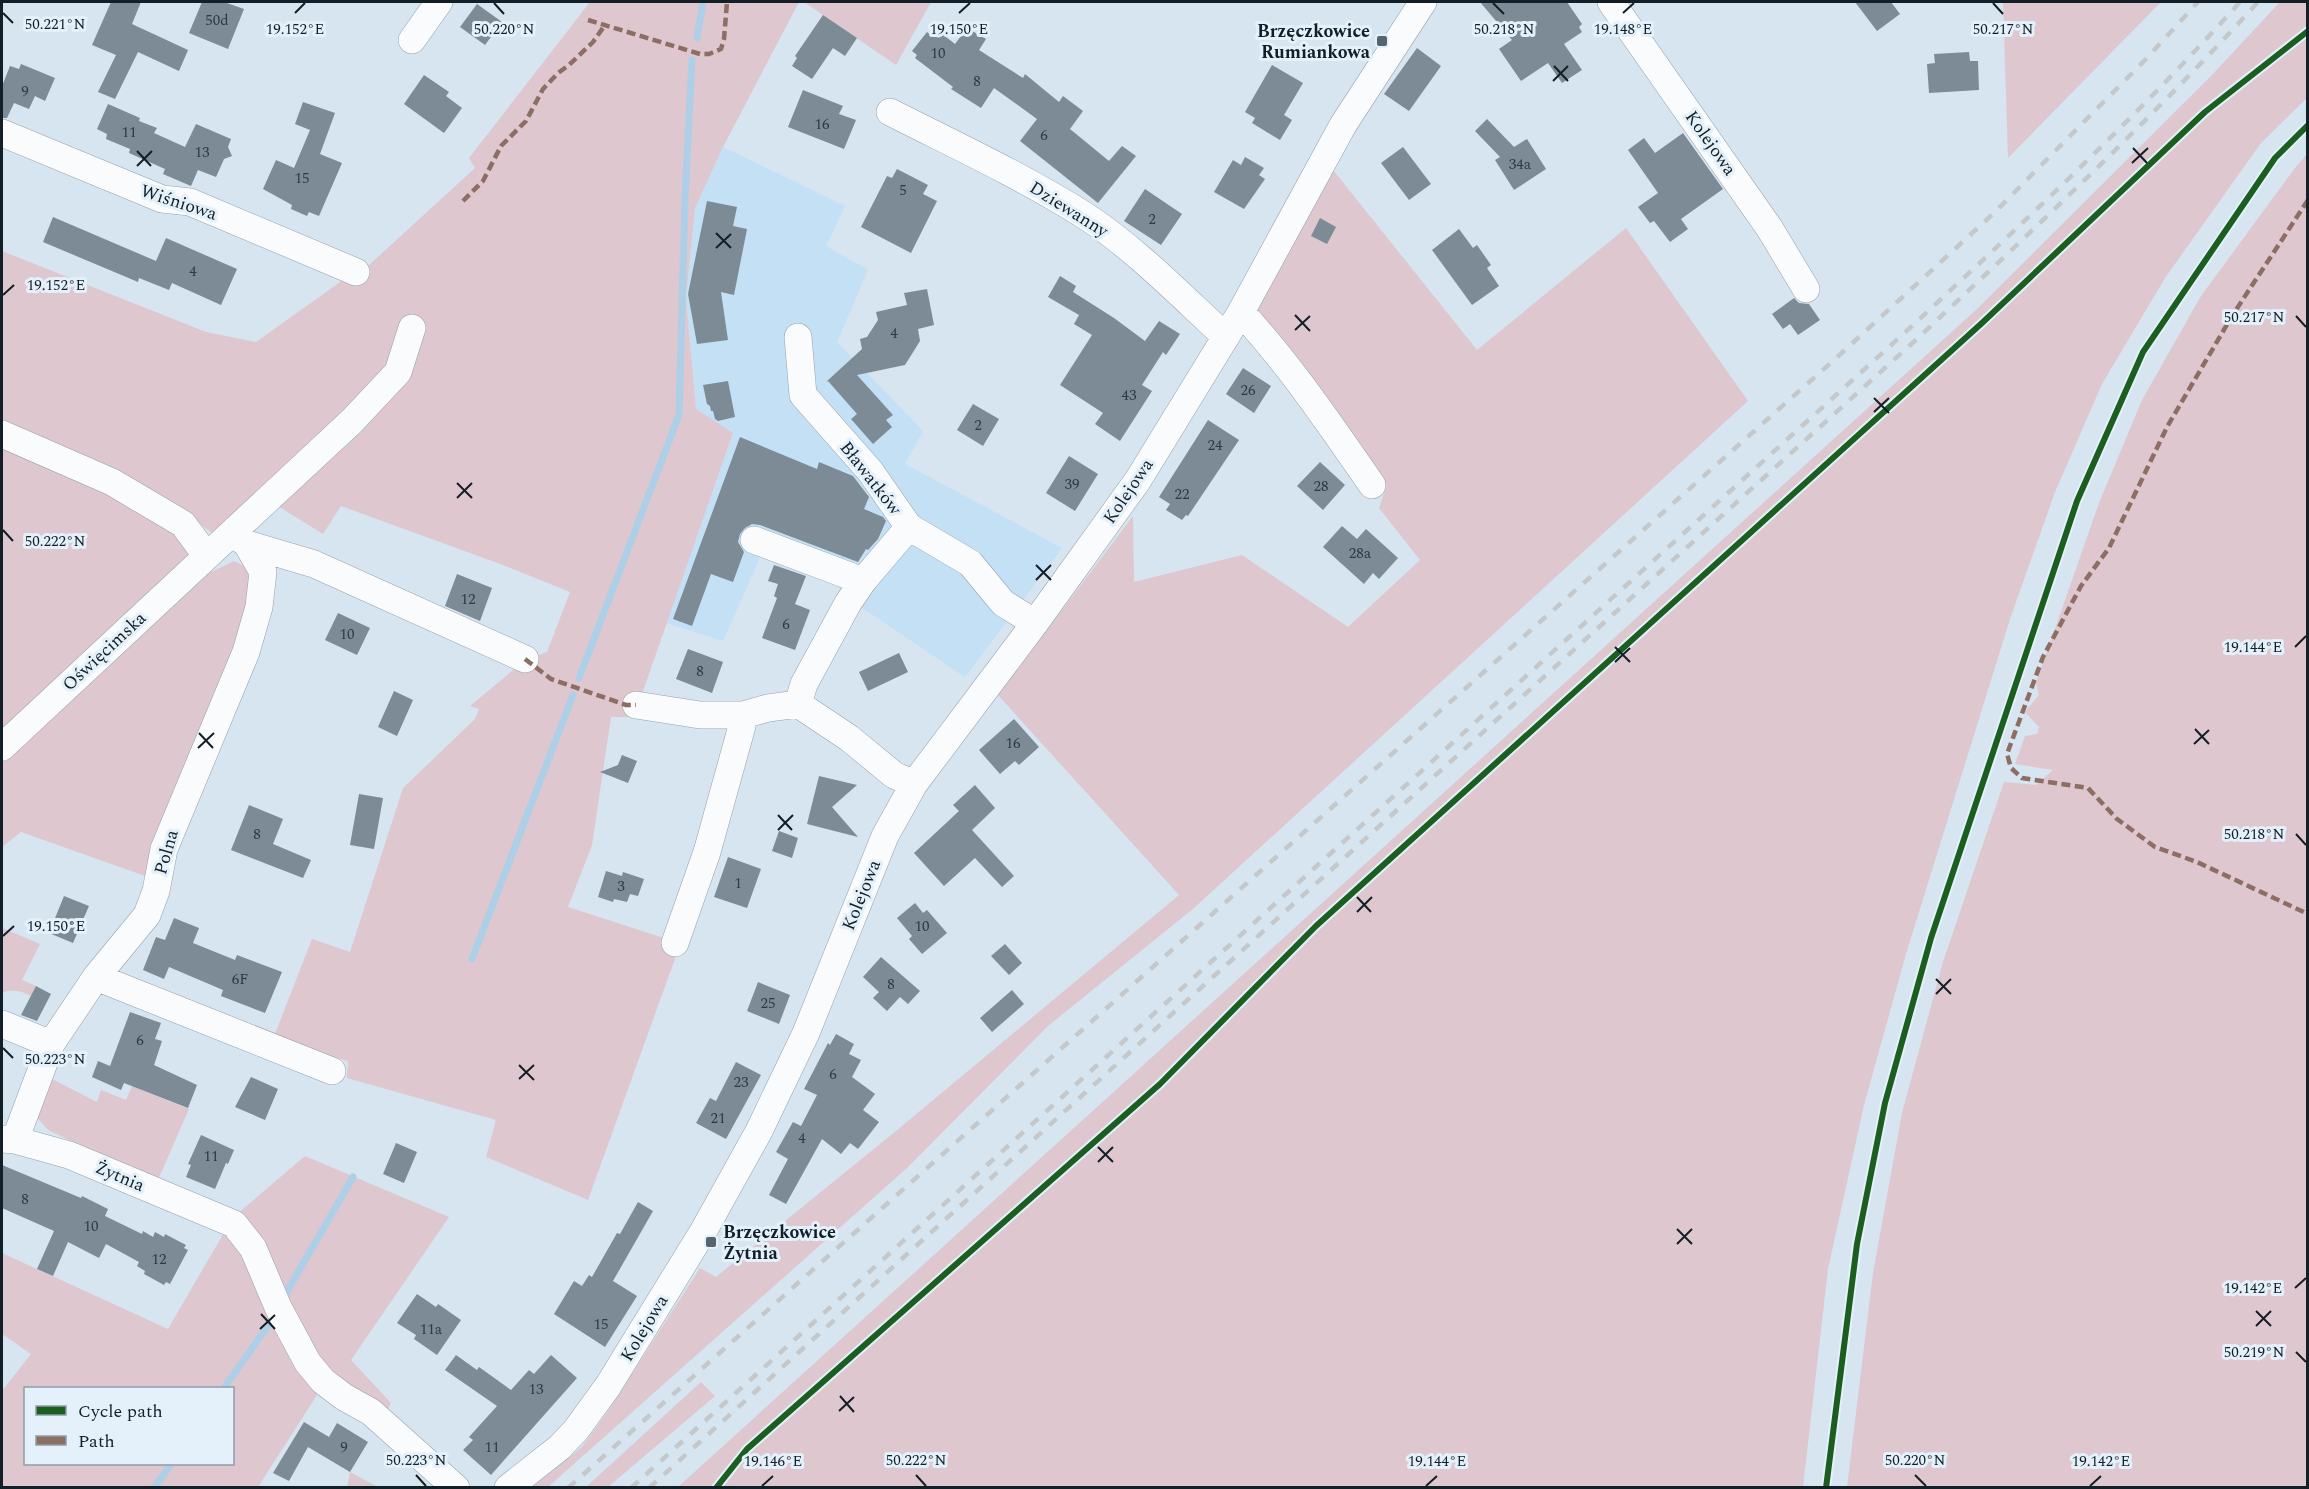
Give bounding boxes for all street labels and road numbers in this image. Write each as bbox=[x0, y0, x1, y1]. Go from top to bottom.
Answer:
street label: Kolejowa bbox=[1678, 105, 1743, 182]
street label: Dziewanny bbox=[1024, 174, 1115, 245]
street label: Wiśniowa bbox=[137, 177, 221, 228]
street label: Bławatków bbox=[833, 436, 908, 521]
street label: Kolejowa bbox=[1097, 453, 1160, 530]
street label: Oświęcimska bbox=[56, 605, 153, 697]
street label: Polna bbox=[147, 826, 186, 878]
street label: Kolejowa bbox=[835, 856, 888, 935]
street label: Żytnia bbox=[91, 1154, 149, 1199]
street label: Kolejowa bbox=[614, 1289, 675, 1367]

